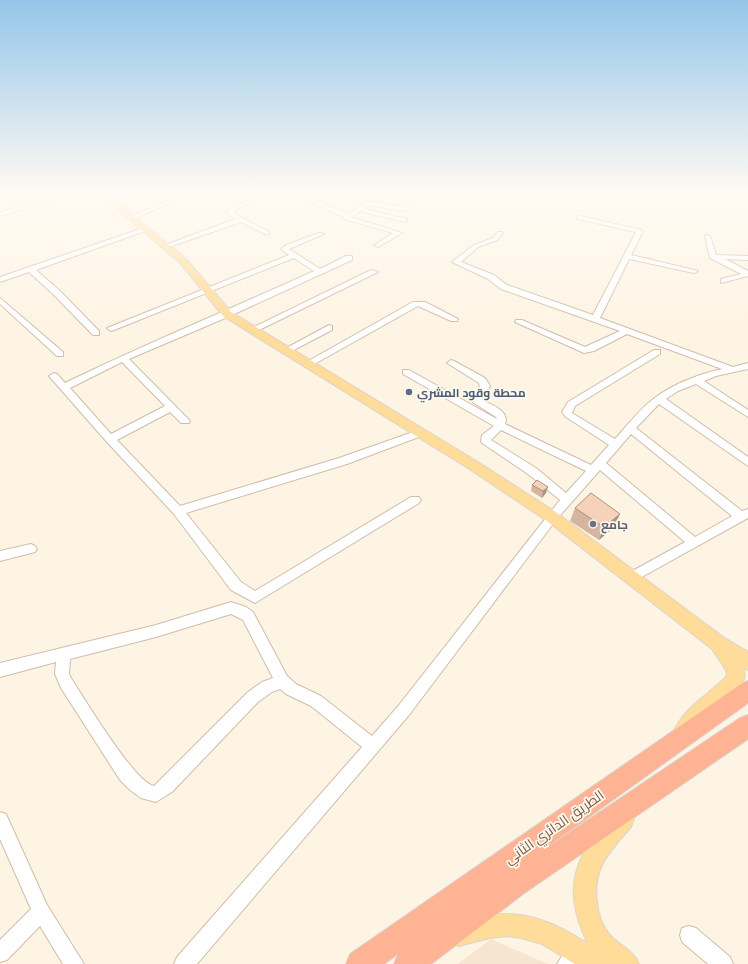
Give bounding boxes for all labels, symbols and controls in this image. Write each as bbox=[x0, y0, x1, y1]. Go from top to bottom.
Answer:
place label: محطة وقود المشري bbox=[417, 386, 526, 403]
marker: محطة وقود المشري bbox=[404, 387, 414, 397]
place label: جامع bbox=[601, 518, 628, 534]
marker: جامع bbox=[588, 519, 598, 529]
street label: الطريق الدائري الثاني bbox=[501, 787, 609, 871]

